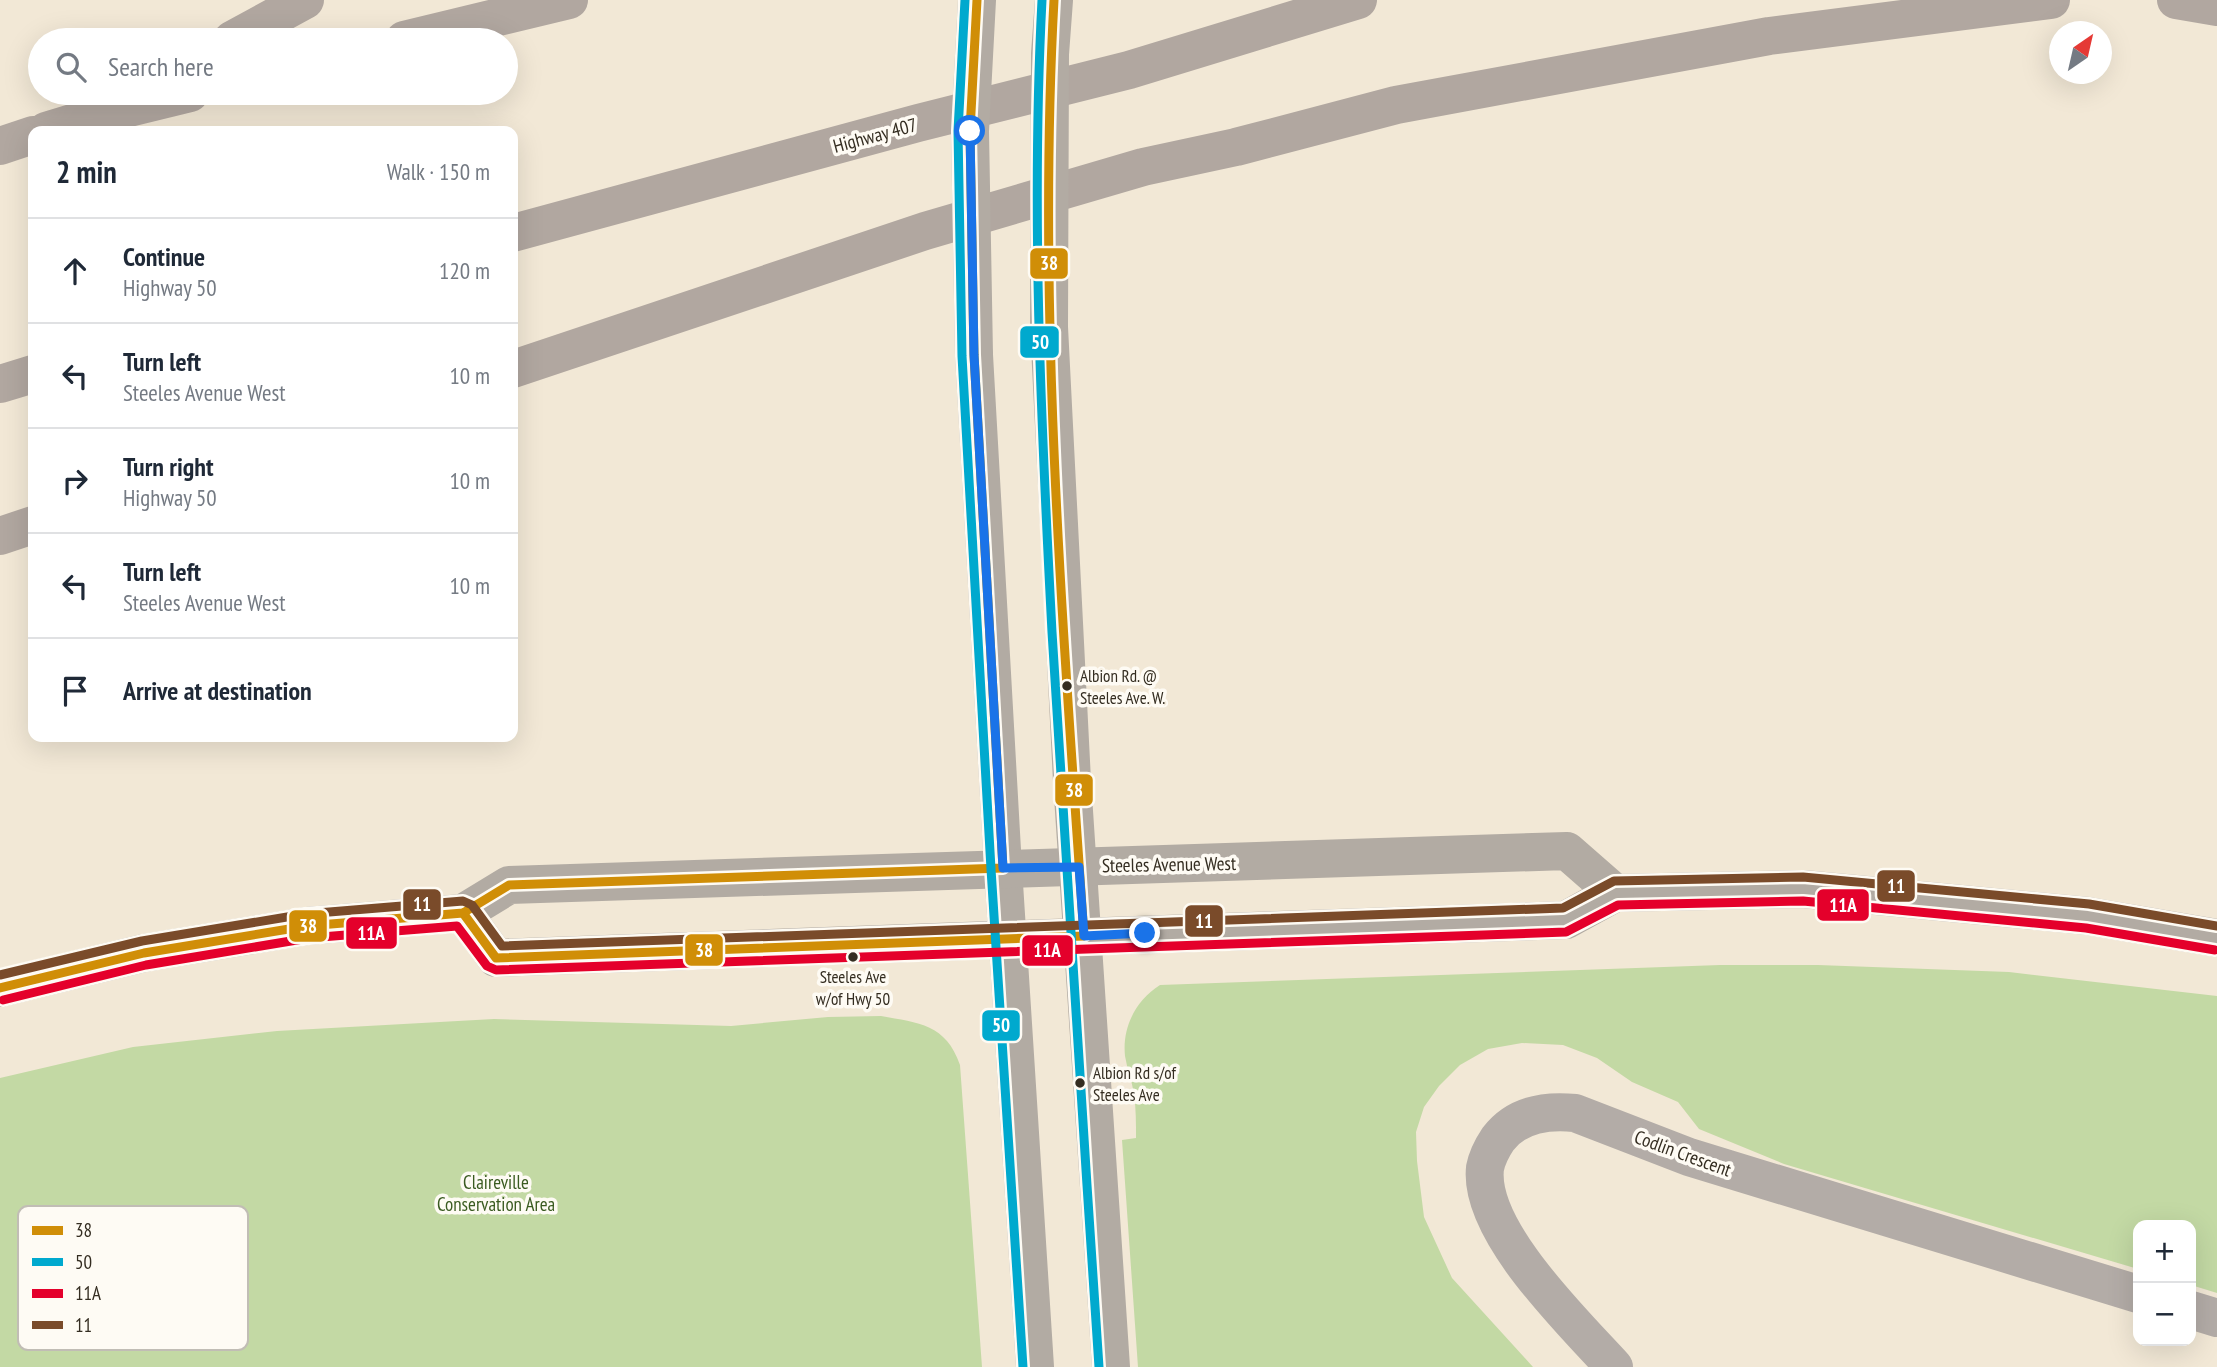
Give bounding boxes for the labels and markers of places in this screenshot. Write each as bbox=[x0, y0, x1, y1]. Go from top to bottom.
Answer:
place label: Albion Rd. @ Steeles Ave. W. bbox=[1080, 665, 1165, 709]
marker: Albion Rd. @ Steeles Ave. W. bbox=[1060, 679, 1074, 693]
marker: Steeles Ave w/of Hwy 50 bbox=[846, 950, 860, 964]
place label: Steeles Ave w/of Hwy 50 bbox=[816, 966, 890, 1010]
place label: Albion Rd s/of Steeles Ave bbox=[1093, 1062, 1177, 1106]
marker: Albion Rd s/of Steeles Ave bbox=[1073, 1076, 1087, 1090]

